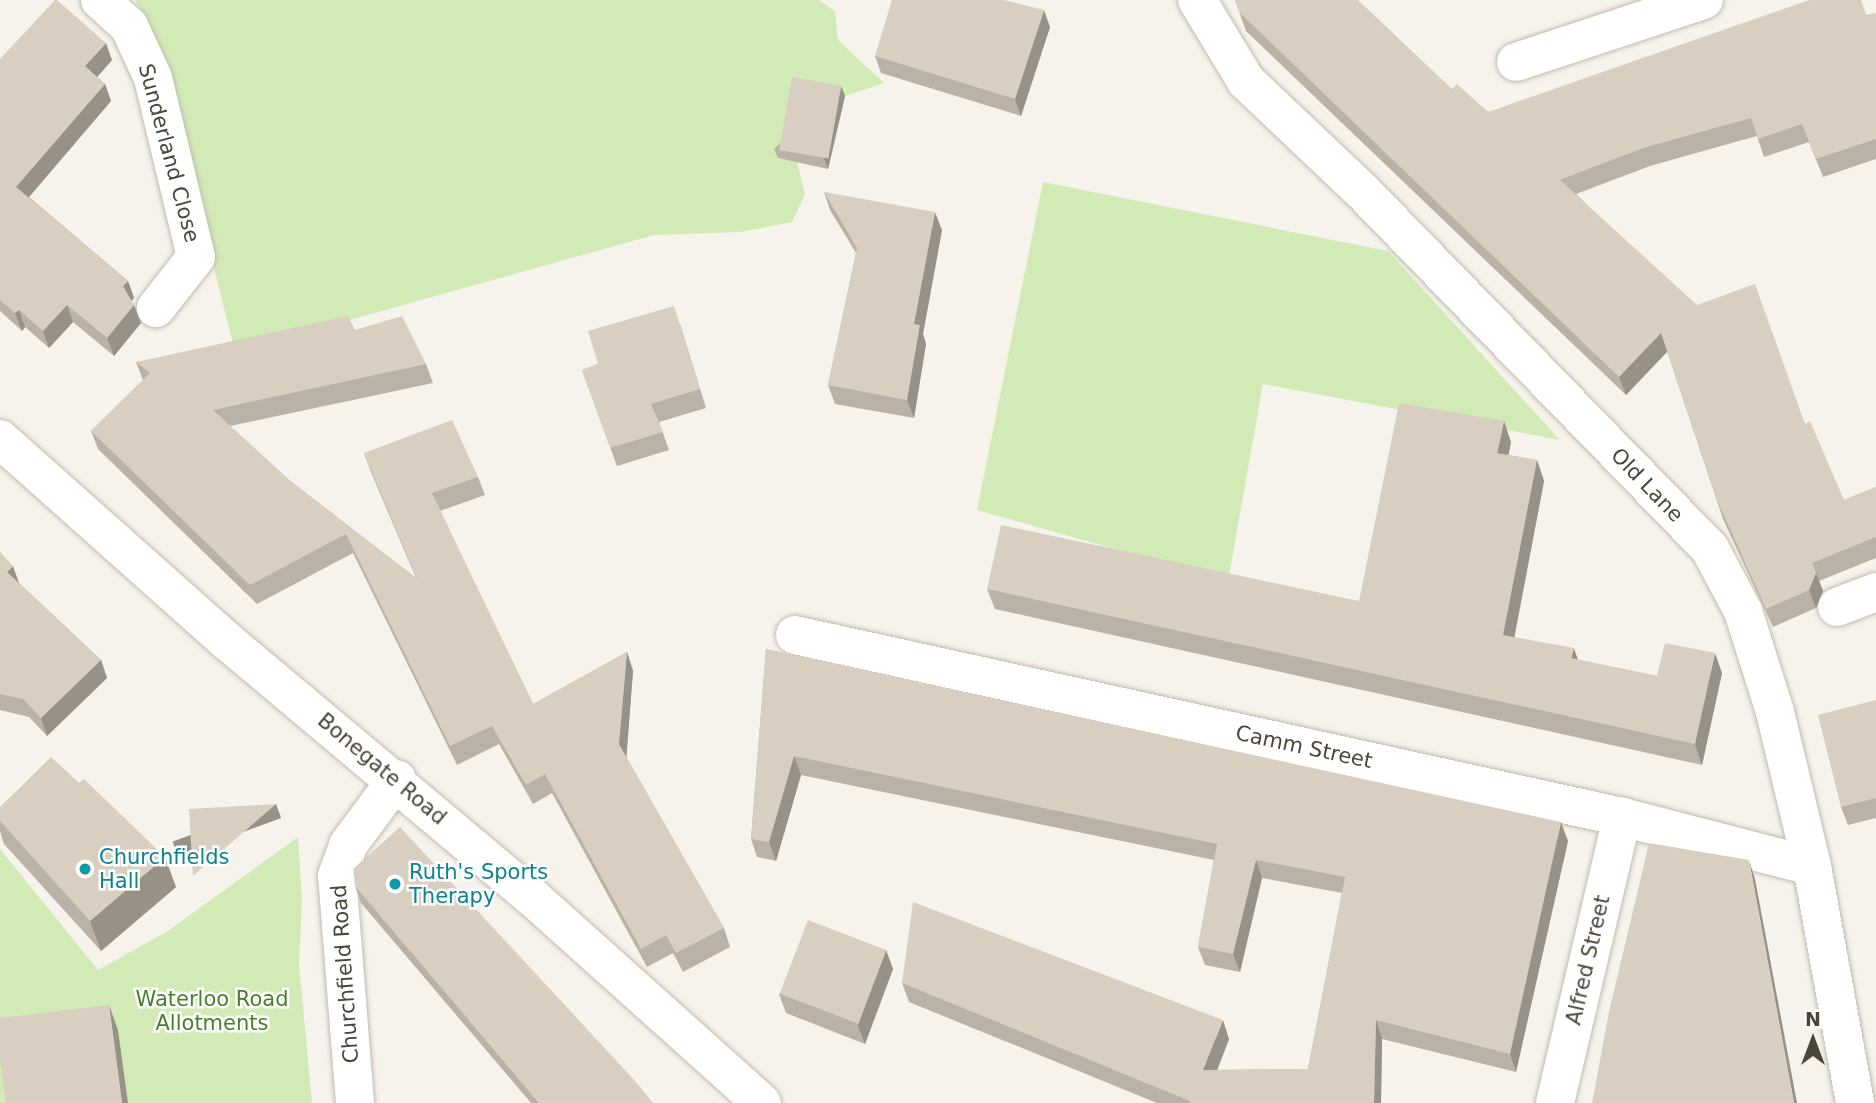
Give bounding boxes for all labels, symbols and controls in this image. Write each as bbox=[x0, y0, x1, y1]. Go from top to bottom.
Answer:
street label: Sunderland Close bbox=[133, 61, 205, 245]
street label: Old Lane bbox=[1606, 443, 1688, 527]
street label: Bonegate Road bbox=[313, 708, 451, 830]
street label: Camm Street bbox=[1233, 720, 1375, 774]
place label: Churchfields Hall bbox=[99, 844, 230, 894]
place label: Ruth's Sports Therapy bbox=[409, 859, 548, 909]
marker: Churchfields Hall bbox=[77, 861, 93, 877]
marker: Ruth's Sports Therapy bbox=[387, 876, 403, 892]
street label: Churchfield Road bbox=[326, 884, 364, 1064]
street label: Alfred Street bbox=[1561, 893, 1615, 1027]
park label: Waterloo Road Allotments bbox=[136, 986, 288, 1036]
north arrow bbox=[1778, 1005, 1848, 1075]
text: N bbox=[1805, 1008, 1821, 1030]

